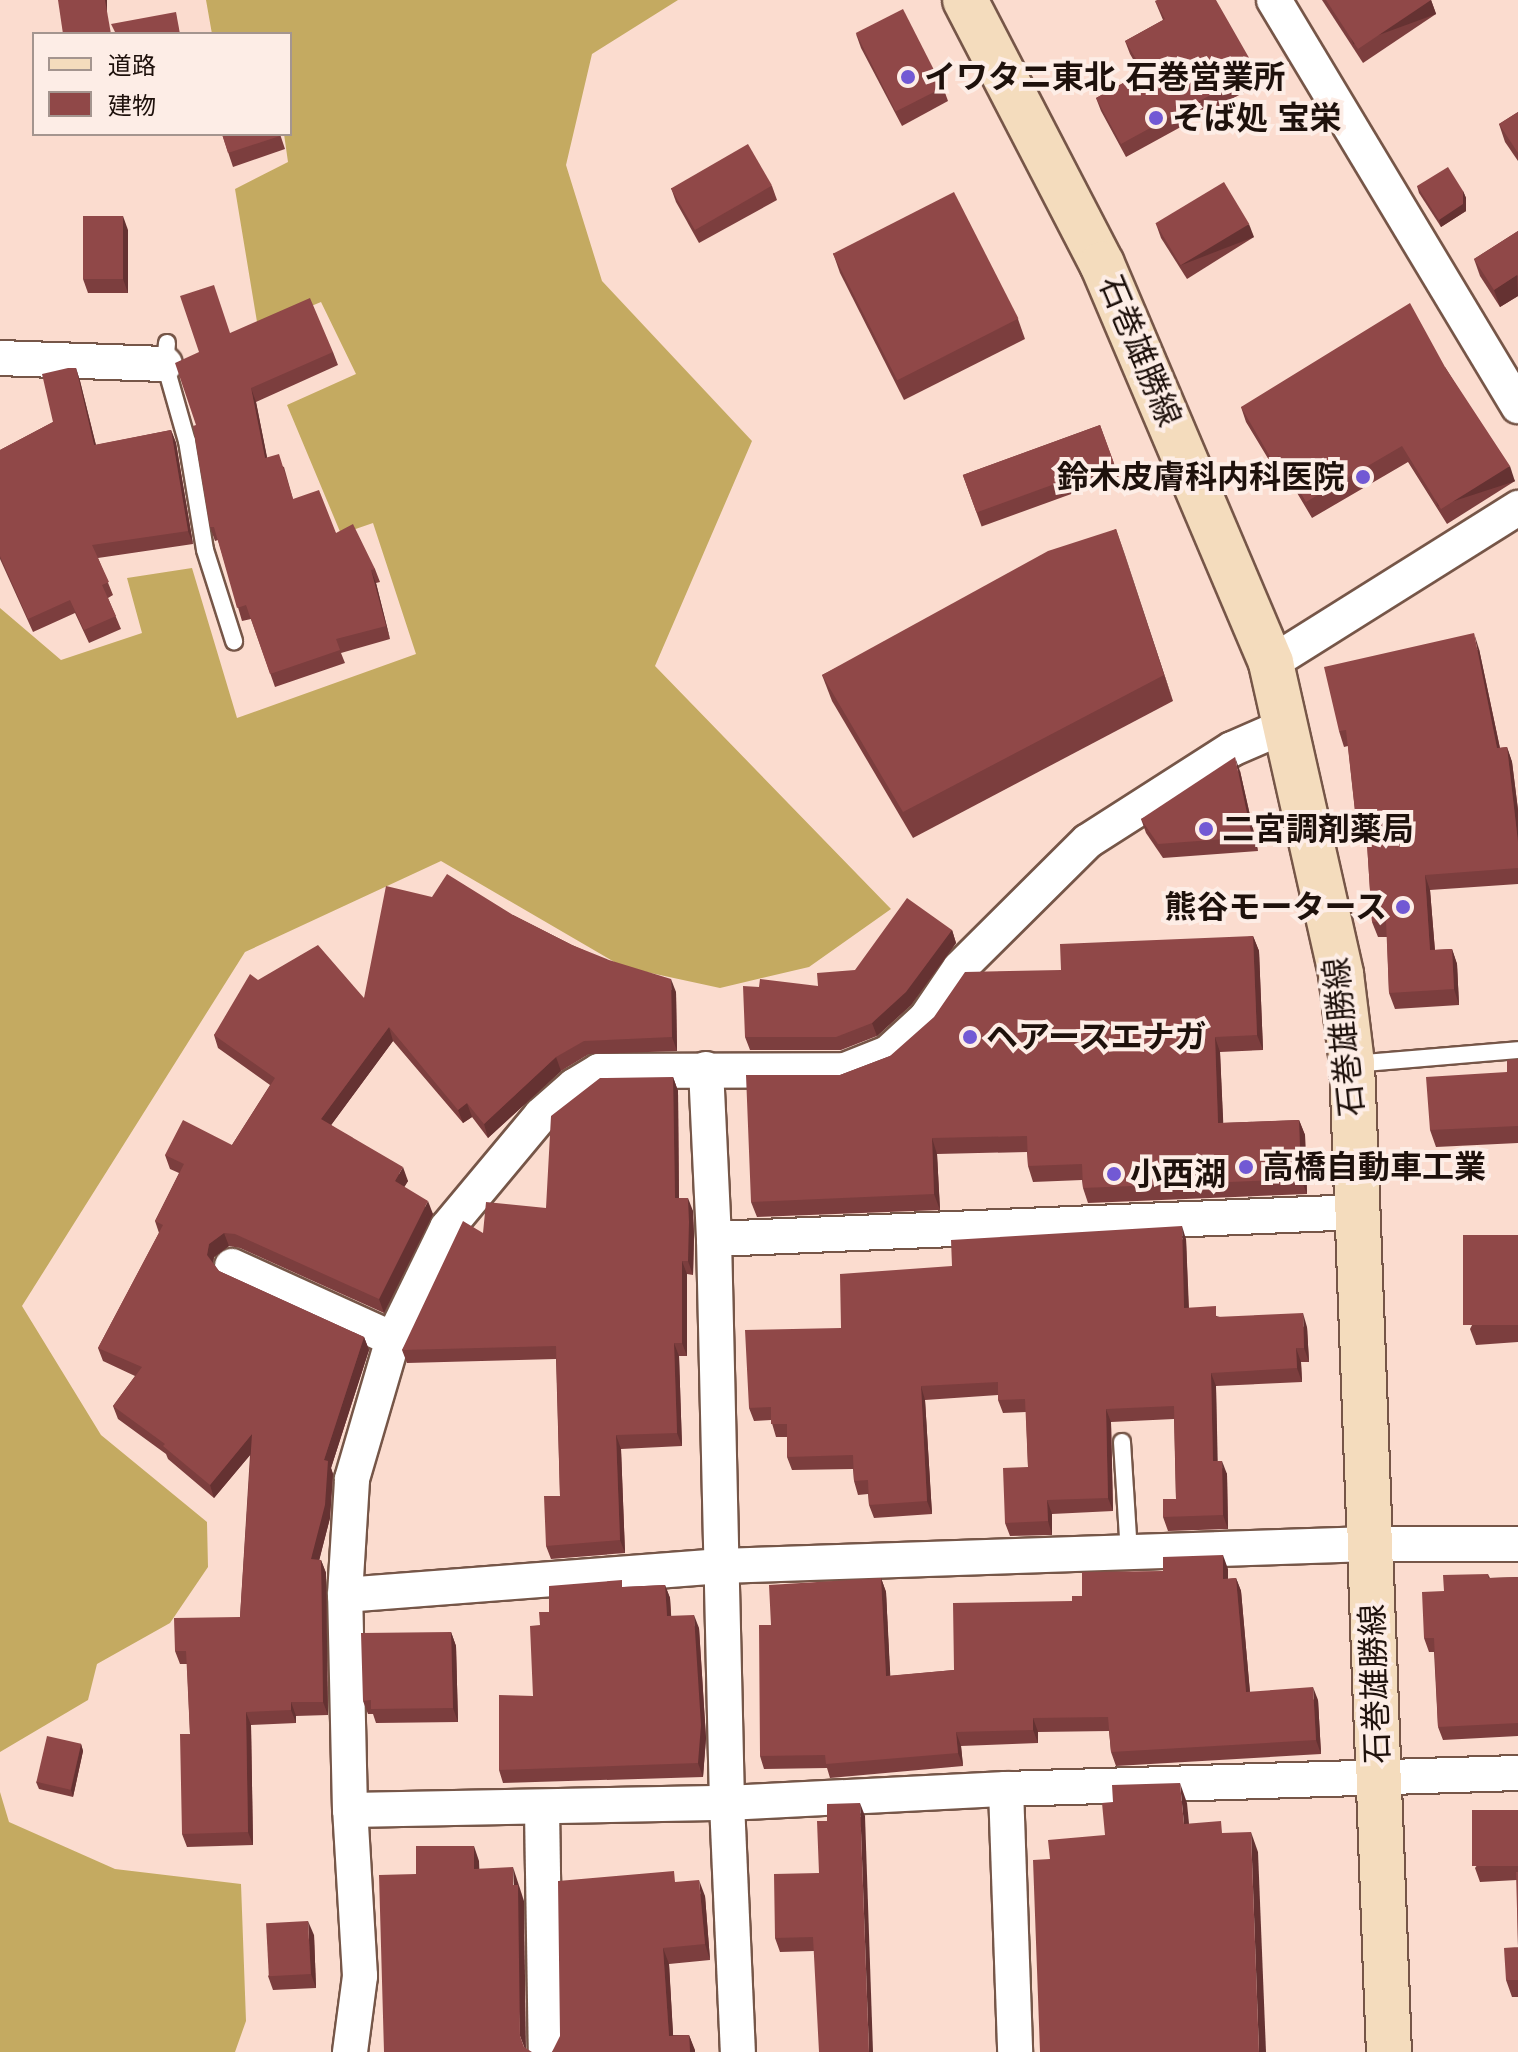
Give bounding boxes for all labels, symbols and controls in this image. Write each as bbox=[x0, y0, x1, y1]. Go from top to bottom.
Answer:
legend bbox=[32, 32, 292, 136]
text: 道路 bbox=[108, 48, 156, 83]
place label: イワタニ東北 石巻営業所 bbox=[924, 58, 1286, 96]
marker: イワタニ東北 石巻営業所 bbox=[899, 68, 917, 86]
text: 建物 bbox=[108, 88, 156, 123]
place label: そば処 宝栄 bbox=[1172, 99, 1342, 137]
marker: そば処 宝栄 bbox=[1147, 109, 1165, 127]
street label: 石巻雄勝線 bbox=[1091, 270, 1189, 432]
place label: 鈴木皮膚科内科医院 bbox=[1057, 458, 1345, 496]
marker: 鈴木皮膚科内科医院 bbox=[1352, 466, 1374, 488]
place label: 二宮調剤薬局 bbox=[1222, 810, 1414, 848]
marker: 二宮調剤薬局 bbox=[1197, 820, 1215, 838]
place label: 熊谷モータース bbox=[1163, 888, 1387, 926]
marker: 熊谷モータース bbox=[1394, 898, 1412, 916]
street label: 石巻雄勝線 bbox=[1317, 955, 1371, 1119]
place label: ヘアースエナガ bbox=[986, 1018, 1208, 1056]
marker: ヘアースエナガ bbox=[961, 1028, 979, 1046]
place label: 高橋自動車工業 bbox=[1262, 1148, 1486, 1186]
place label: 小西湖 bbox=[1130, 1155, 1226, 1193]
marker: 高橋自動車工業 bbox=[1237, 1158, 1255, 1176]
marker: 小西湖 bbox=[1105, 1165, 1123, 1183]
street label: 石巻雄勝線 bbox=[1353, 1603, 1397, 1765]

